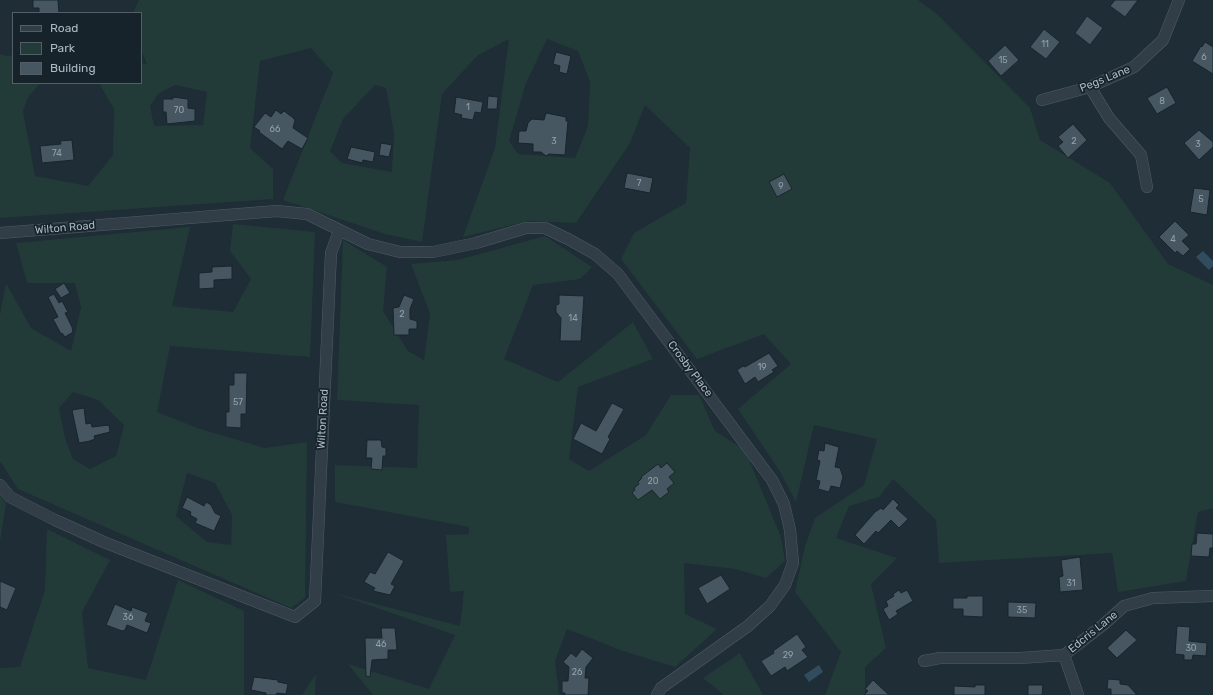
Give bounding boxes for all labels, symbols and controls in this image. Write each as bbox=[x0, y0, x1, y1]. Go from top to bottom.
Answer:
legend bbox=[12, 12, 142, 84]
text: Road bbox=[50, 21, 78, 35]
house number: 11 bbox=[1041, 39, 1049, 49]
text: Park bbox=[50, 41, 75, 55]
house number: 6 bbox=[1201, 52, 1207, 62]
house number: 15 bbox=[998, 55, 1008, 65]
text: Building bbox=[50, 61, 96, 75]
street label: Pegs Lane bbox=[1078, 63, 1132, 95]
house number: 8 bbox=[1159, 96, 1165, 106]
house number: 1 bbox=[466, 102, 470, 112]
house number: 70 bbox=[174, 105, 184, 115]
house number: 66 bbox=[270, 124, 280, 134]
house number: 3 bbox=[551, 136, 557, 146]
house number: 2 bbox=[1071, 136, 1077, 146]
house number: 3 bbox=[1195, 139, 1201, 149]
house number: 74 bbox=[52, 148, 62, 158]
house number: 7 bbox=[637, 178, 641, 188]
house number: 9 bbox=[778, 181, 784, 191]
house number: 5 bbox=[1198, 194, 1204, 204]
street label: Wilton Road bbox=[34, 219, 96, 237]
house number: 4 bbox=[1170, 234, 1176, 244]
house number: 2 bbox=[399, 309, 405, 319]
house number: 14 bbox=[568, 313, 578, 323]
street label: Crosby Place bbox=[665, 338, 715, 400]
house number: 19 bbox=[757, 362, 767, 372]
street label: Wilton Road bbox=[315, 389, 331, 449]
house number: 57 bbox=[233, 397, 243, 407]
house number: 20 bbox=[648, 476, 658, 486]
house number: 31 bbox=[1066, 578, 1076, 588]
house number: 35 bbox=[1017, 605, 1027, 615]
street label: Edcris Lane bbox=[1066, 608, 1120, 656]
house number: 36 bbox=[123, 612, 133, 622]
house number: 46 bbox=[375, 639, 387, 649]
house number: 30 bbox=[1185, 643, 1197, 653]
house number: 29 bbox=[783, 650, 793, 660]
house number: 26 bbox=[572, 667, 582, 677]

